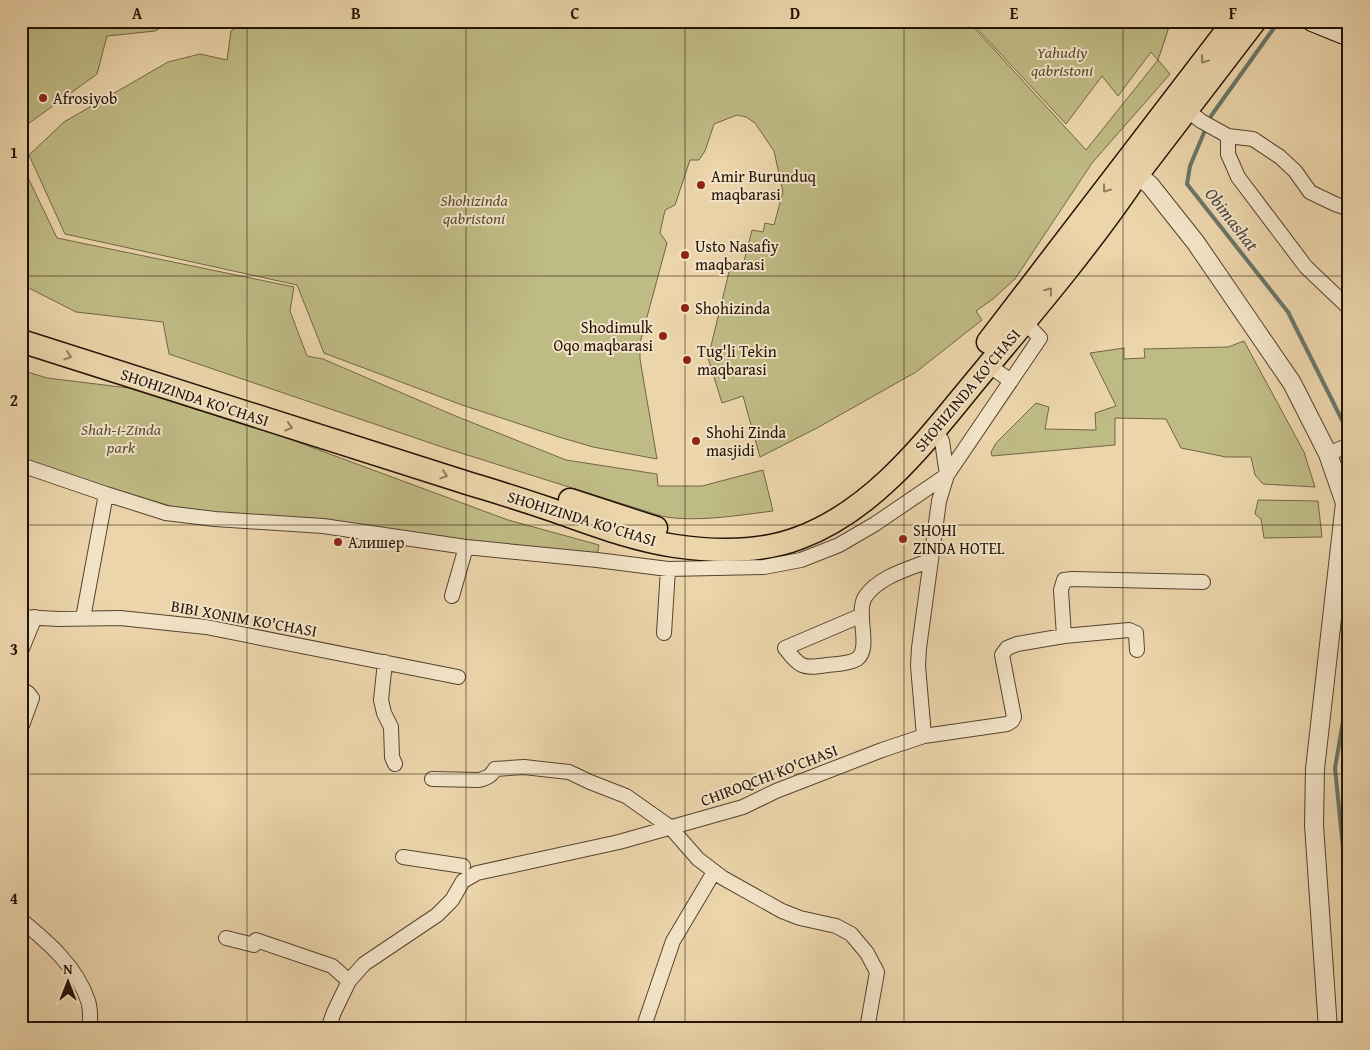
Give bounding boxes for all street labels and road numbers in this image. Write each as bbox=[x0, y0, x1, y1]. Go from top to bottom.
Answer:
street label: SHOHIZINDA KO'CHASI bbox=[908, 323, 1026, 457]
street label: SHOHIZINDA KO'CHASI bbox=[118, 362, 272, 432]
street label: SHOHIZINDA KO'CHASI bbox=[505, 484, 660, 552]
street label: BIBI XONIM KO'CHASI bbox=[169, 593, 319, 643]
street label: CHIROQCHI KO'CHASI bbox=[697, 738, 841, 812]

